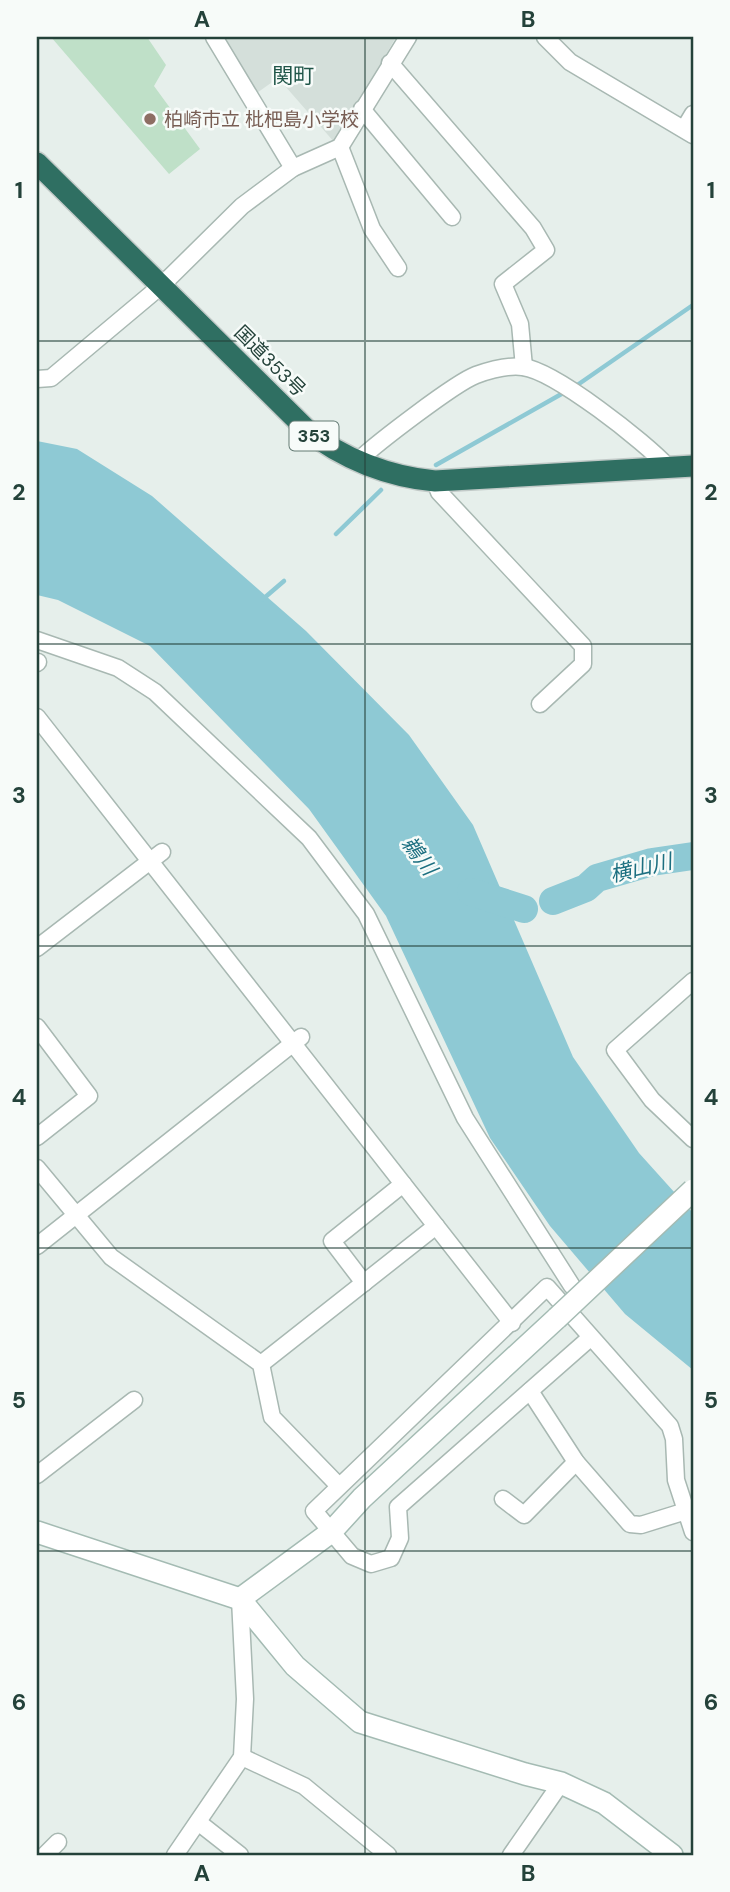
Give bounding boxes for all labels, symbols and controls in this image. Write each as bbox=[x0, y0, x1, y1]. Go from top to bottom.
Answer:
text: A bbox=[194, 4, 210, 34]
text: B bbox=[521, 4, 535, 34]
district label: 関町 bbox=[272, 62, 314, 90]
place label: 柏崎市立 枇杷島小学校 bbox=[164, 107, 359, 132]
marker: 柏崎市立 枇杷島小学校 bbox=[142, 111, 158, 127]
text: 1 bbox=[15, 175, 23, 205]
text: 1 bbox=[707, 175, 715, 205]
street label: 国道353号 bbox=[229, 320, 311, 402]
road number: 353 bbox=[290, 422, 338, 450]
text: 2 bbox=[12, 477, 26, 507]
text: 2 bbox=[704, 477, 718, 507]
text: 3 bbox=[12, 780, 26, 810]
text: 3 bbox=[704, 780, 718, 810]
water label: 鵜川 bbox=[395, 831, 444, 883]
water label: 横山川 bbox=[607, 847, 677, 889]
text: 4 bbox=[12, 1082, 27, 1112]
text: 4 bbox=[704, 1082, 719, 1112]
text: 5 bbox=[12, 1385, 26, 1415]
text: 5 bbox=[704, 1385, 718, 1415]
text: 6 bbox=[12, 1687, 26, 1717]
text: 6 bbox=[704, 1687, 718, 1717]
text: A bbox=[194, 1858, 210, 1888]
text: B bbox=[521, 1858, 535, 1888]

